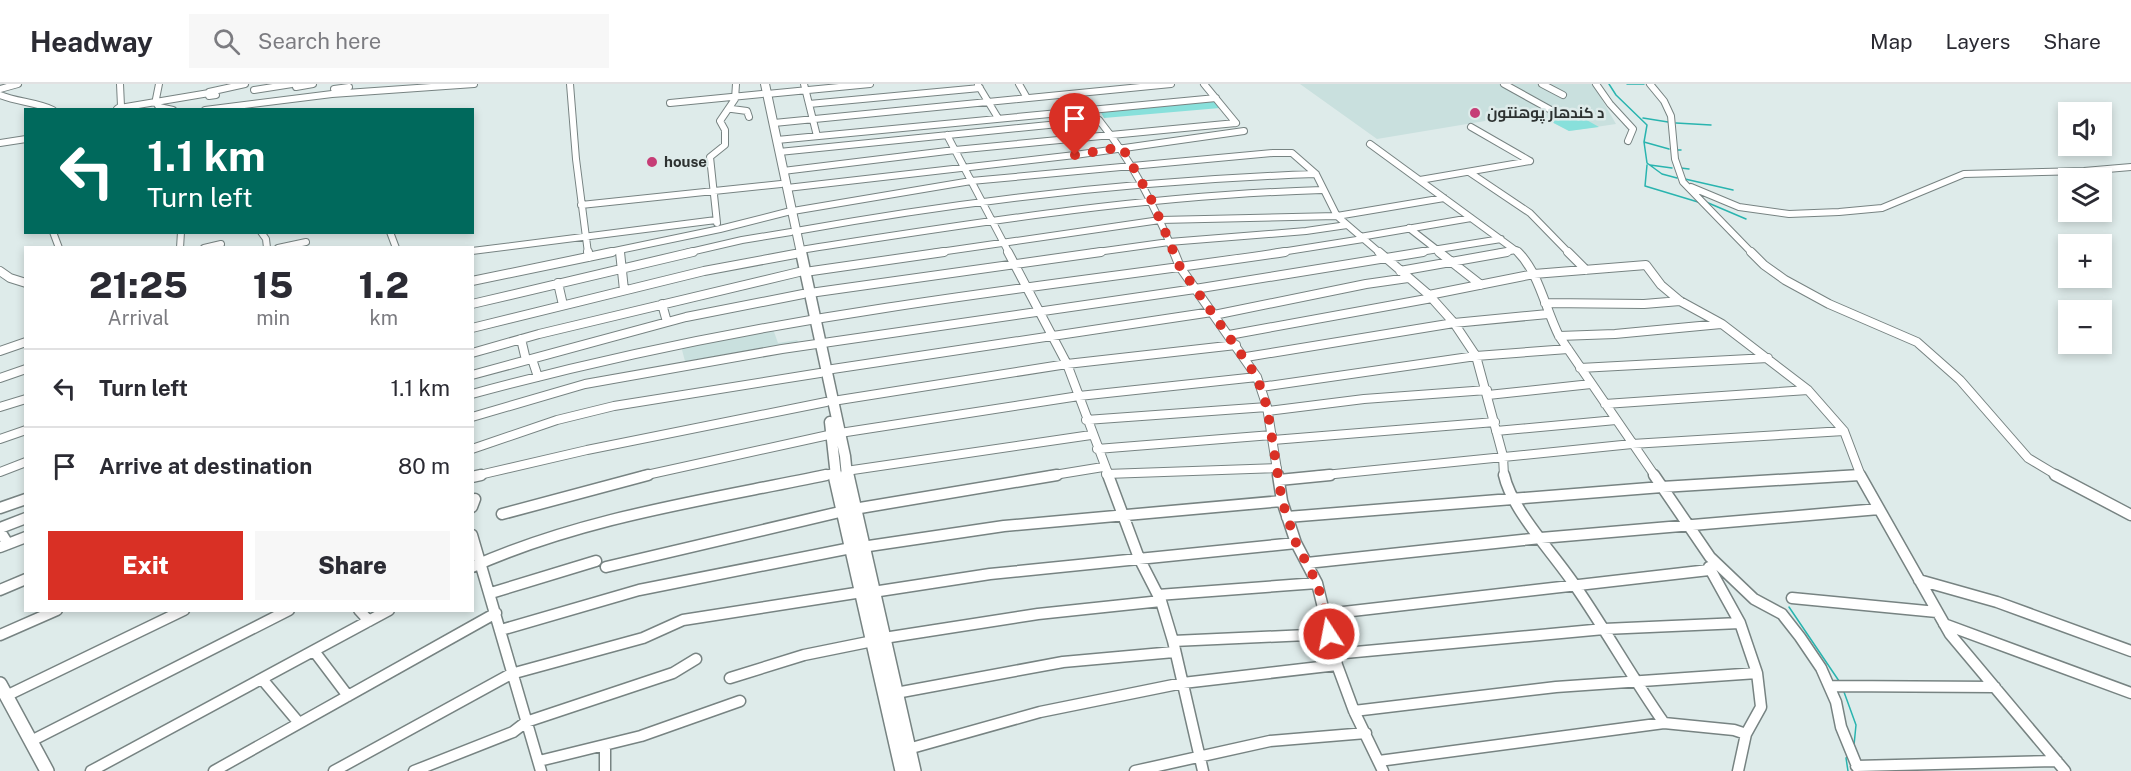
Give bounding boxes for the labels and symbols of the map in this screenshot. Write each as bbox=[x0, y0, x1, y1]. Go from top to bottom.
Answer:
pin bbox=[1049, 93, 1100, 155]
place label: د کندهار پوهنتون bbox=[1487, 104, 1605, 124]
marker: د کندهار پوهنتون bbox=[1468, 106, 1482, 120]
place label: house bbox=[664, 153, 707, 170]
marker: house bbox=[645, 155, 659, 169]
position arrow bbox=[1297, 602, 1361, 666]

